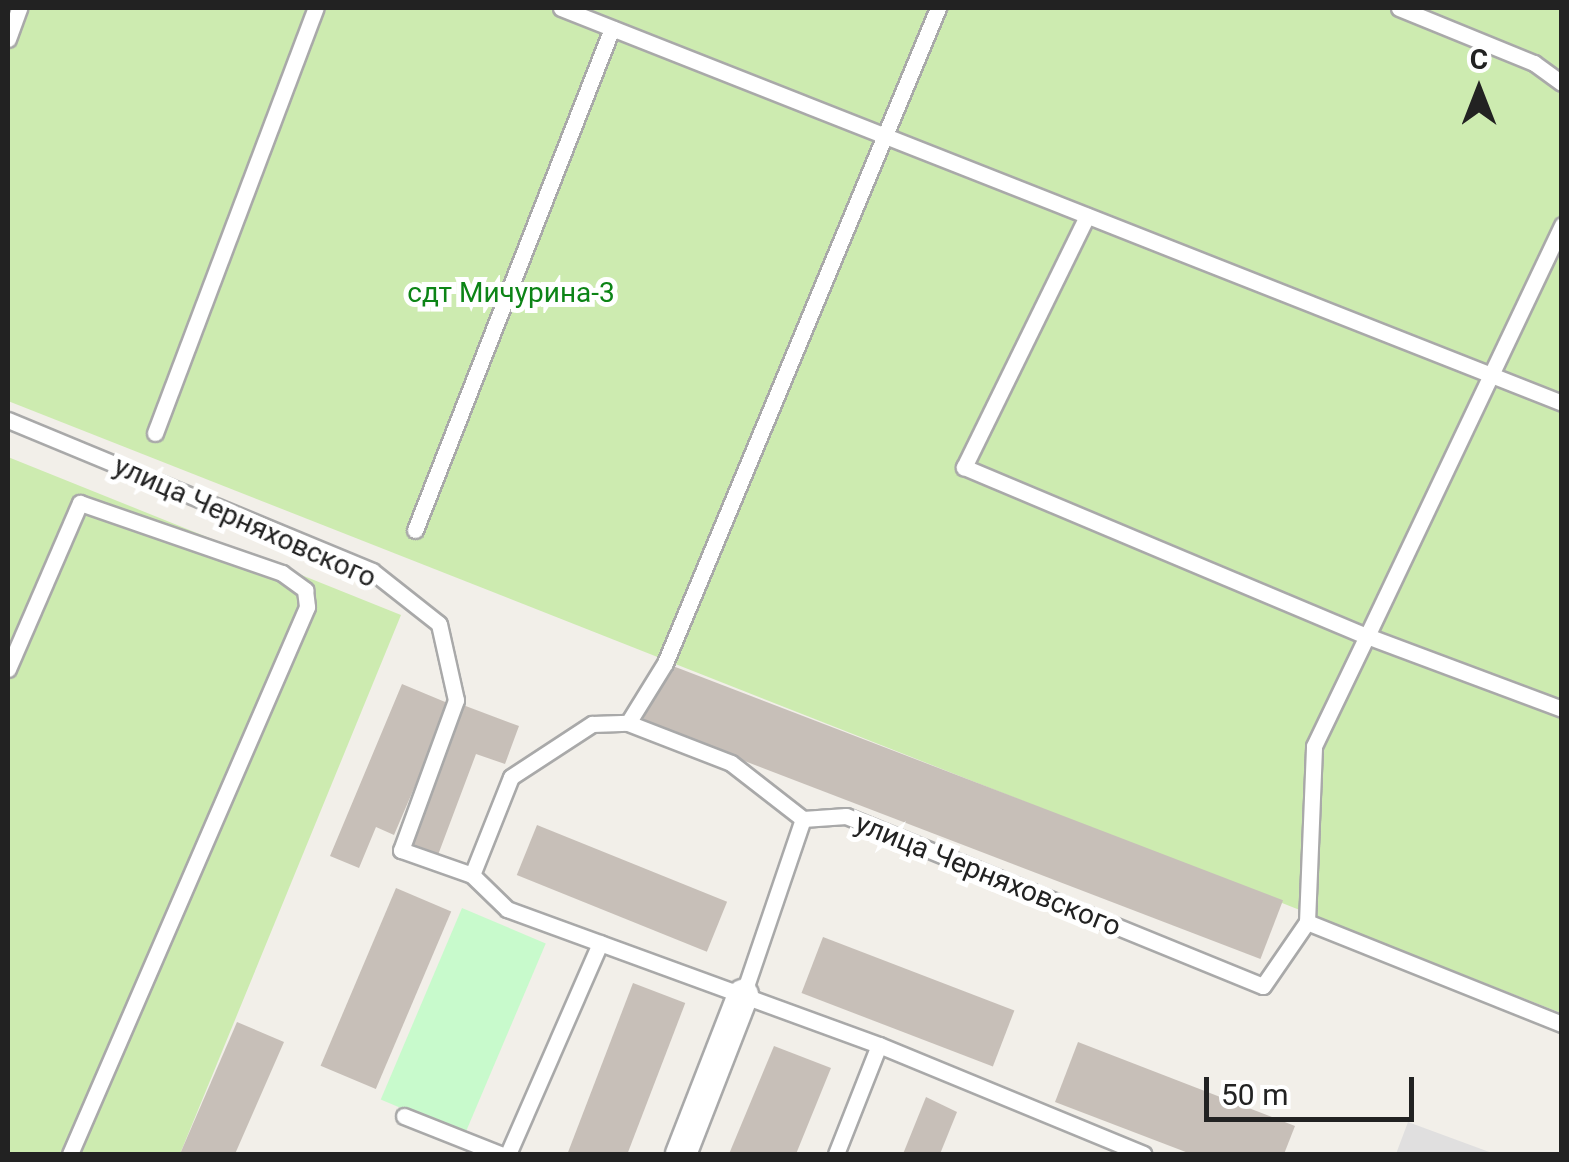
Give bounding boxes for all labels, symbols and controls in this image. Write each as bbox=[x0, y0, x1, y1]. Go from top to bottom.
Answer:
north arrow bbox=[1429, 40, 1529, 140]
text: С bbox=[1470, 43, 1488, 76]
park label: сдт Мичурина-3 bbox=[407, 276, 615, 310]
street label: улица Черняховского bbox=[109, 449, 381, 595]
street label: улица Черняховского bbox=[850, 806, 1126, 944]
scale bar bbox=[1209, 1057, 1419, 1119]
text: 50 m bbox=[1221, 1077, 1288, 1112]

